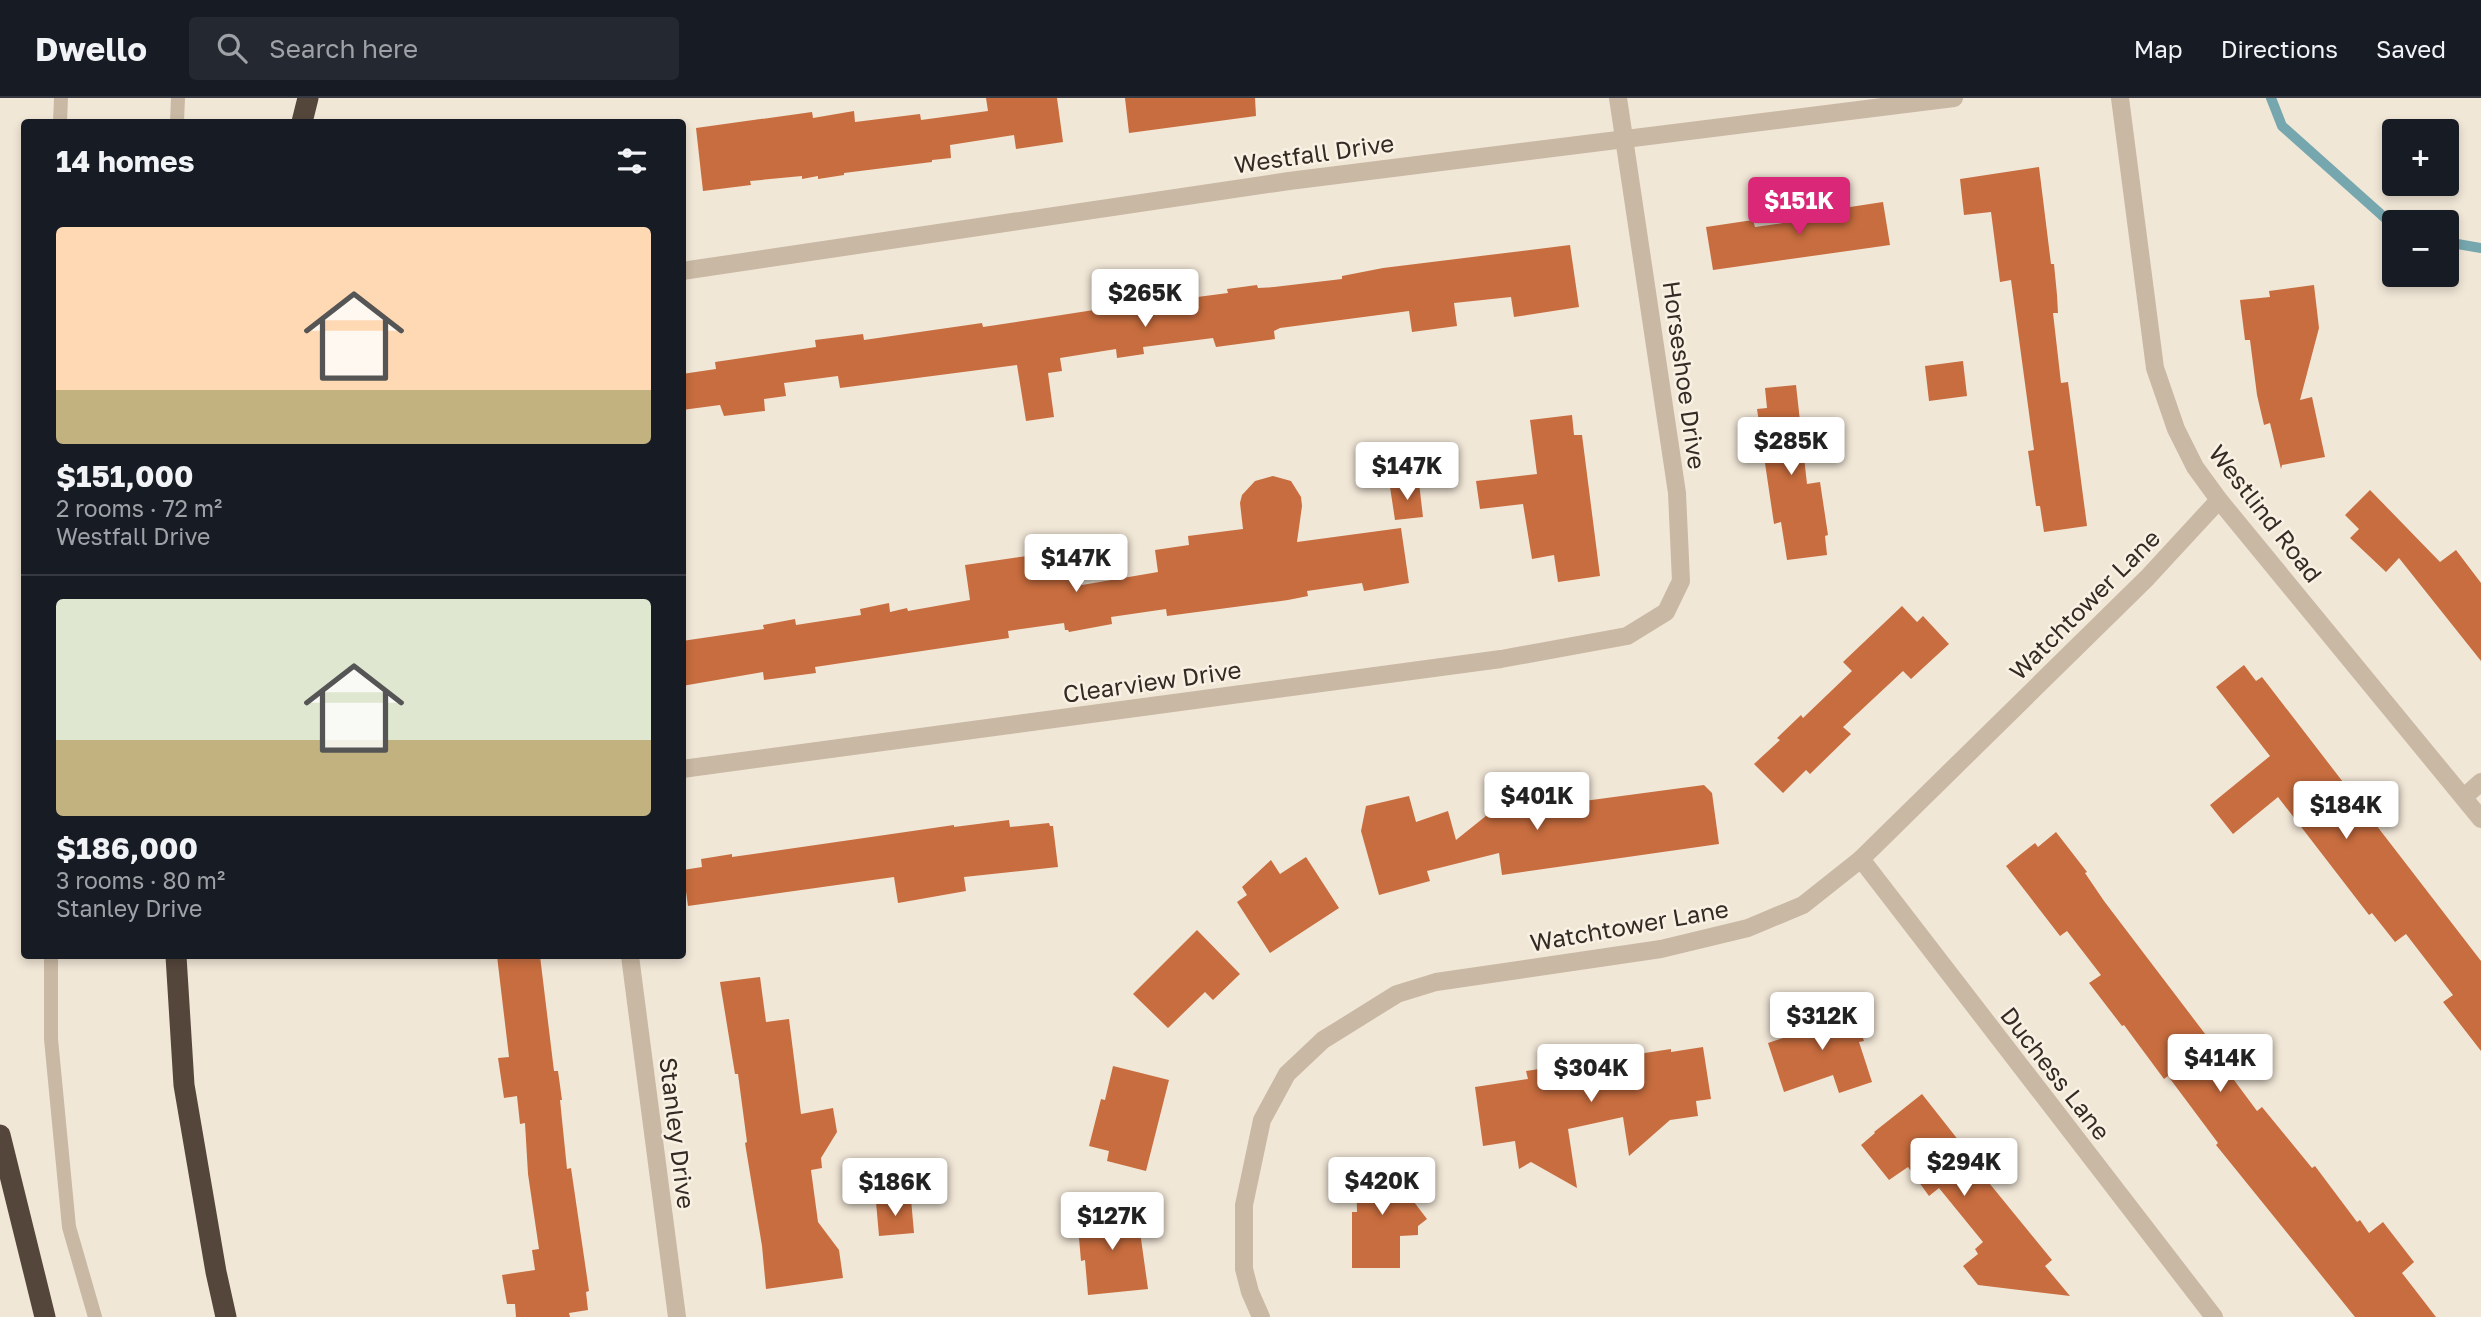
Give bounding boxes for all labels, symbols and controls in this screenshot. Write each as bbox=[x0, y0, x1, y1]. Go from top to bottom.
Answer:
search box bbox=[189, 17, 679, 80]
text: Dwello bbox=[35, 29, 147, 68]
icon: search bbox=[213, 29, 251, 67]
text: Search here bbox=[269, 33, 418, 64]
text: Map bbox=[2134, 34, 2183, 63]
text: Directions bbox=[2221, 34, 2338, 63]
text: Saved bbox=[2376, 34, 2446, 63]
map controls bbox=[2382, 119, 2459, 287]
button: + bbox=[2382, 119, 2459, 196]
street label: Westfall Drive bbox=[1232, 127, 1396, 179]
icon: filters bbox=[613, 142, 651, 180]
text: 14 homes bbox=[56, 143, 195, 179]
pin: $151K bbox=[1750, 178, 1848, 237]
text: $151K bbox=[1764, 186, 1834, 214]
button: − bbox=[2382, 210, 2459, 287]
pin: $265K bbox=[1096, 270, 1194, 329]
icon: home bbox=[291, 273, 417, 399]
text: $265K bbox=[1108, 278, 1182, 306]
street label: Horseshoe Drive bbox=[1657, 279, 1713, 471]
pin: $285K bbox=[1742, 418, 1840, 477]
text: $285K bbox=[1754, 426, 1828, 454]
street label: Westlind Road bbox=[2203, 438, 2329, 588]
pin: $147K bbox=[1358, 442, 1456, 502]
text: $147K bbox=[1372, 451, 1442, 479]
text: $151,000 bbox=[56, 458, 193, 494]
text: 2 rooms · 72 m² bbox=[56, 494, 222, 522]
text: Westfall Drive bbox=[56, 522, 210, 550]
street label: Watchtower Lane bbox=[2003, 523, 2165, 685]
pin: $147K bbox=[1027, 534, 1125, 594]
text: $147K bbox=[1041, 543, 1111, 571]
icon: home bbox=[291, 645, 417, 771]
street label: Clearview Drive bbox=[1061, 654, 1243, 708]
pin: $401K bbox=[1488, 772, 1586, 832]
text: $401K bbox=[1500, 781, 1574, 809]
pin: $184K bbox=[2297, 782, 2395, 841]
text: $184K bbox=[2309, 790, 2383, 818]
text: $186,000 bbox=[56, 830, 198, 866]
text: 3 rooms · 80 m² bbox=[56, 866, 225, 894]
street label: Watchtower Lane bbox=[1528, 893, 1730, 957]
text: Stanley Drive bbox=[56, 894, 202, 922]
pin: $312K bbox=[1773, 992, 1871, 1052]
text: $312K bbox=[1786, 1001, 1858, 1029]
street label: Duchess Lane bbox=[1995, 1001, 2117, 1145]
pin: $414K bbox=[2171, 1034, 2269, 1094]
text: $414K bbox=[2184, 1043, 2256, 1071]
pin: $304K bbox=[1542, 1044, 1640, 1104]
text: $304K bbox=[1553, 1053, 1629, 1081]
street label: Stanley Drive bbox=[654, 1056, 702, 1210]
pin: $294K bbox=[1915, 1138, 2013, 1198]
text: $294K bbox=[1926, 1147, 2002, 1175]
pin: $186K bbox=[846, 1158, 944, 1218]
pin: $420K bbox=[1333, 1158, 1431, 1217]
text: $420K bbox=[1344, 1166, 1420, 1194]
text: $186K bbox=[858, 1167, 932, 1195]
pin: $127K bbox=[1063, 1192, 1161, 1252]
text: $127K bbox=[1077, 1201, 1147, 1229]

